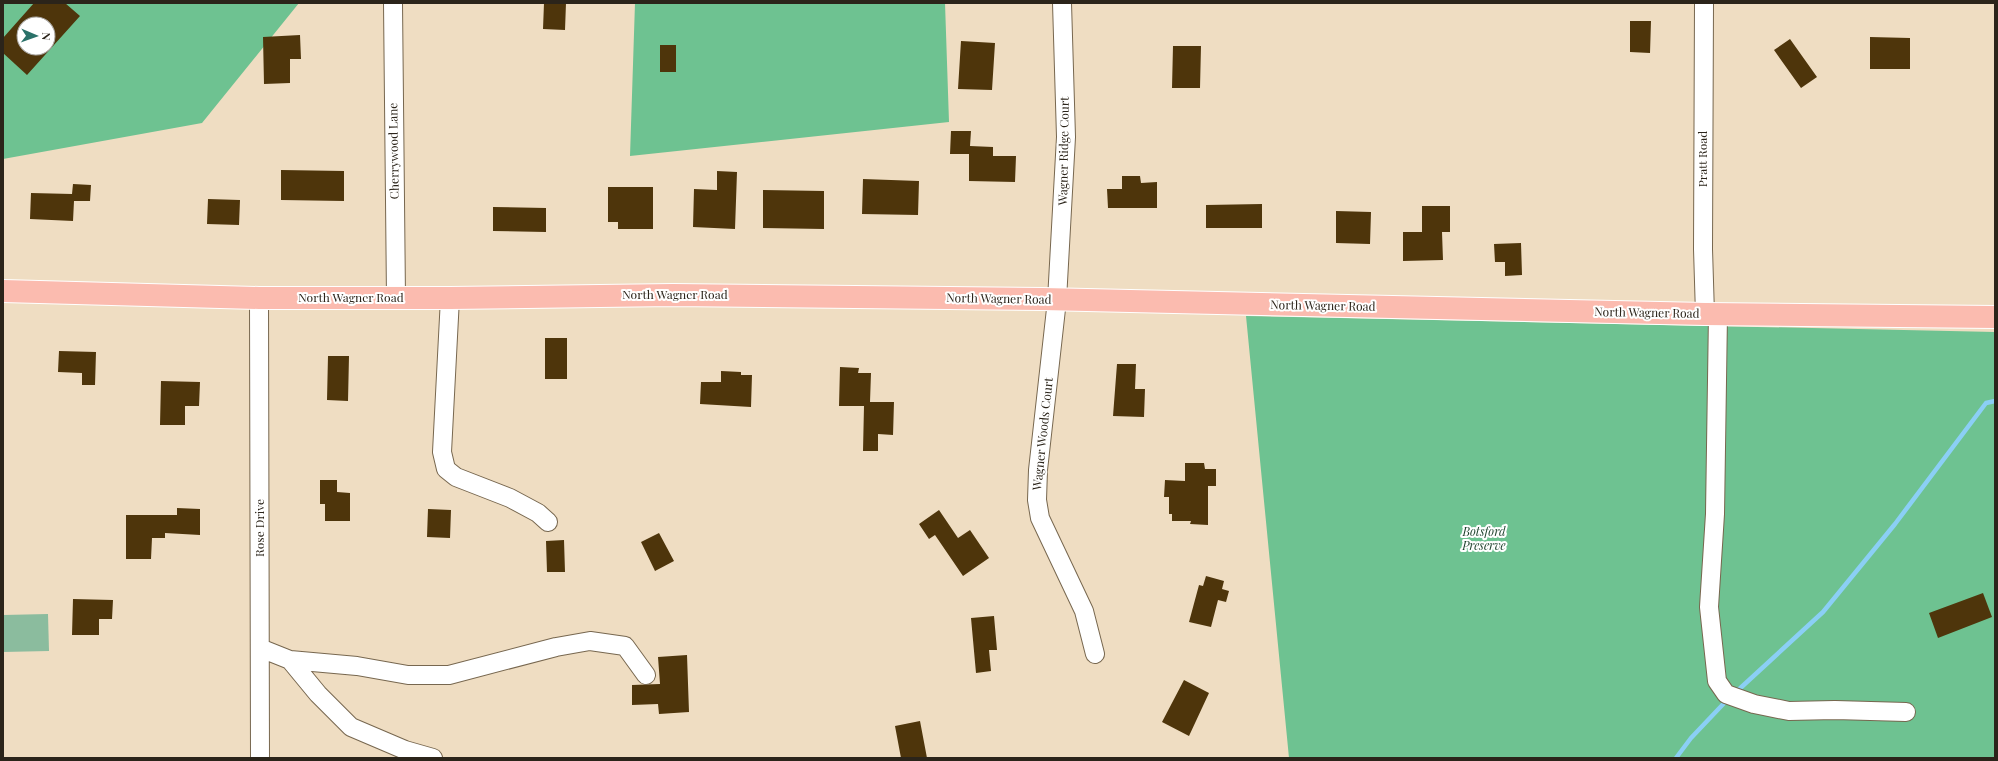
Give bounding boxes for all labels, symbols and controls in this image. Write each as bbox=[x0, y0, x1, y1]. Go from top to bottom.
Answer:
north arrow bbox=[16, 16, 56, 56]
text: N bbox=[39, 32, 54, 41]
street label: Wagner Ridge Court bbox=[1054, 96, 1072, 207]
street label: Cherrywood Lane bbox=[384, 103, 402, 199]
street label: Pratt Road bbox=[1694, 131, 1710, 187]
street label: North Wagner Road bbox=[622, 286, 728, 302]
street label: North Wagner Road bbox=[298, 289, 404, 305]
street label: North Wagner Road bbox=[946, 289, 1052, 307]
street label: North Wagner Road bbox=[1270, 296, 1376, 314]
street label: North Wagner Road bbox=[1594, 303, 1700, 321]
street label: Wagner Woods Court bbox=[1028, 376, 1056, 492]
street label: Rose Drive bbox=[251, 499, 267, 557]
park label: Botsford Preserve bbox=[1461, 523, 1506, 553]

